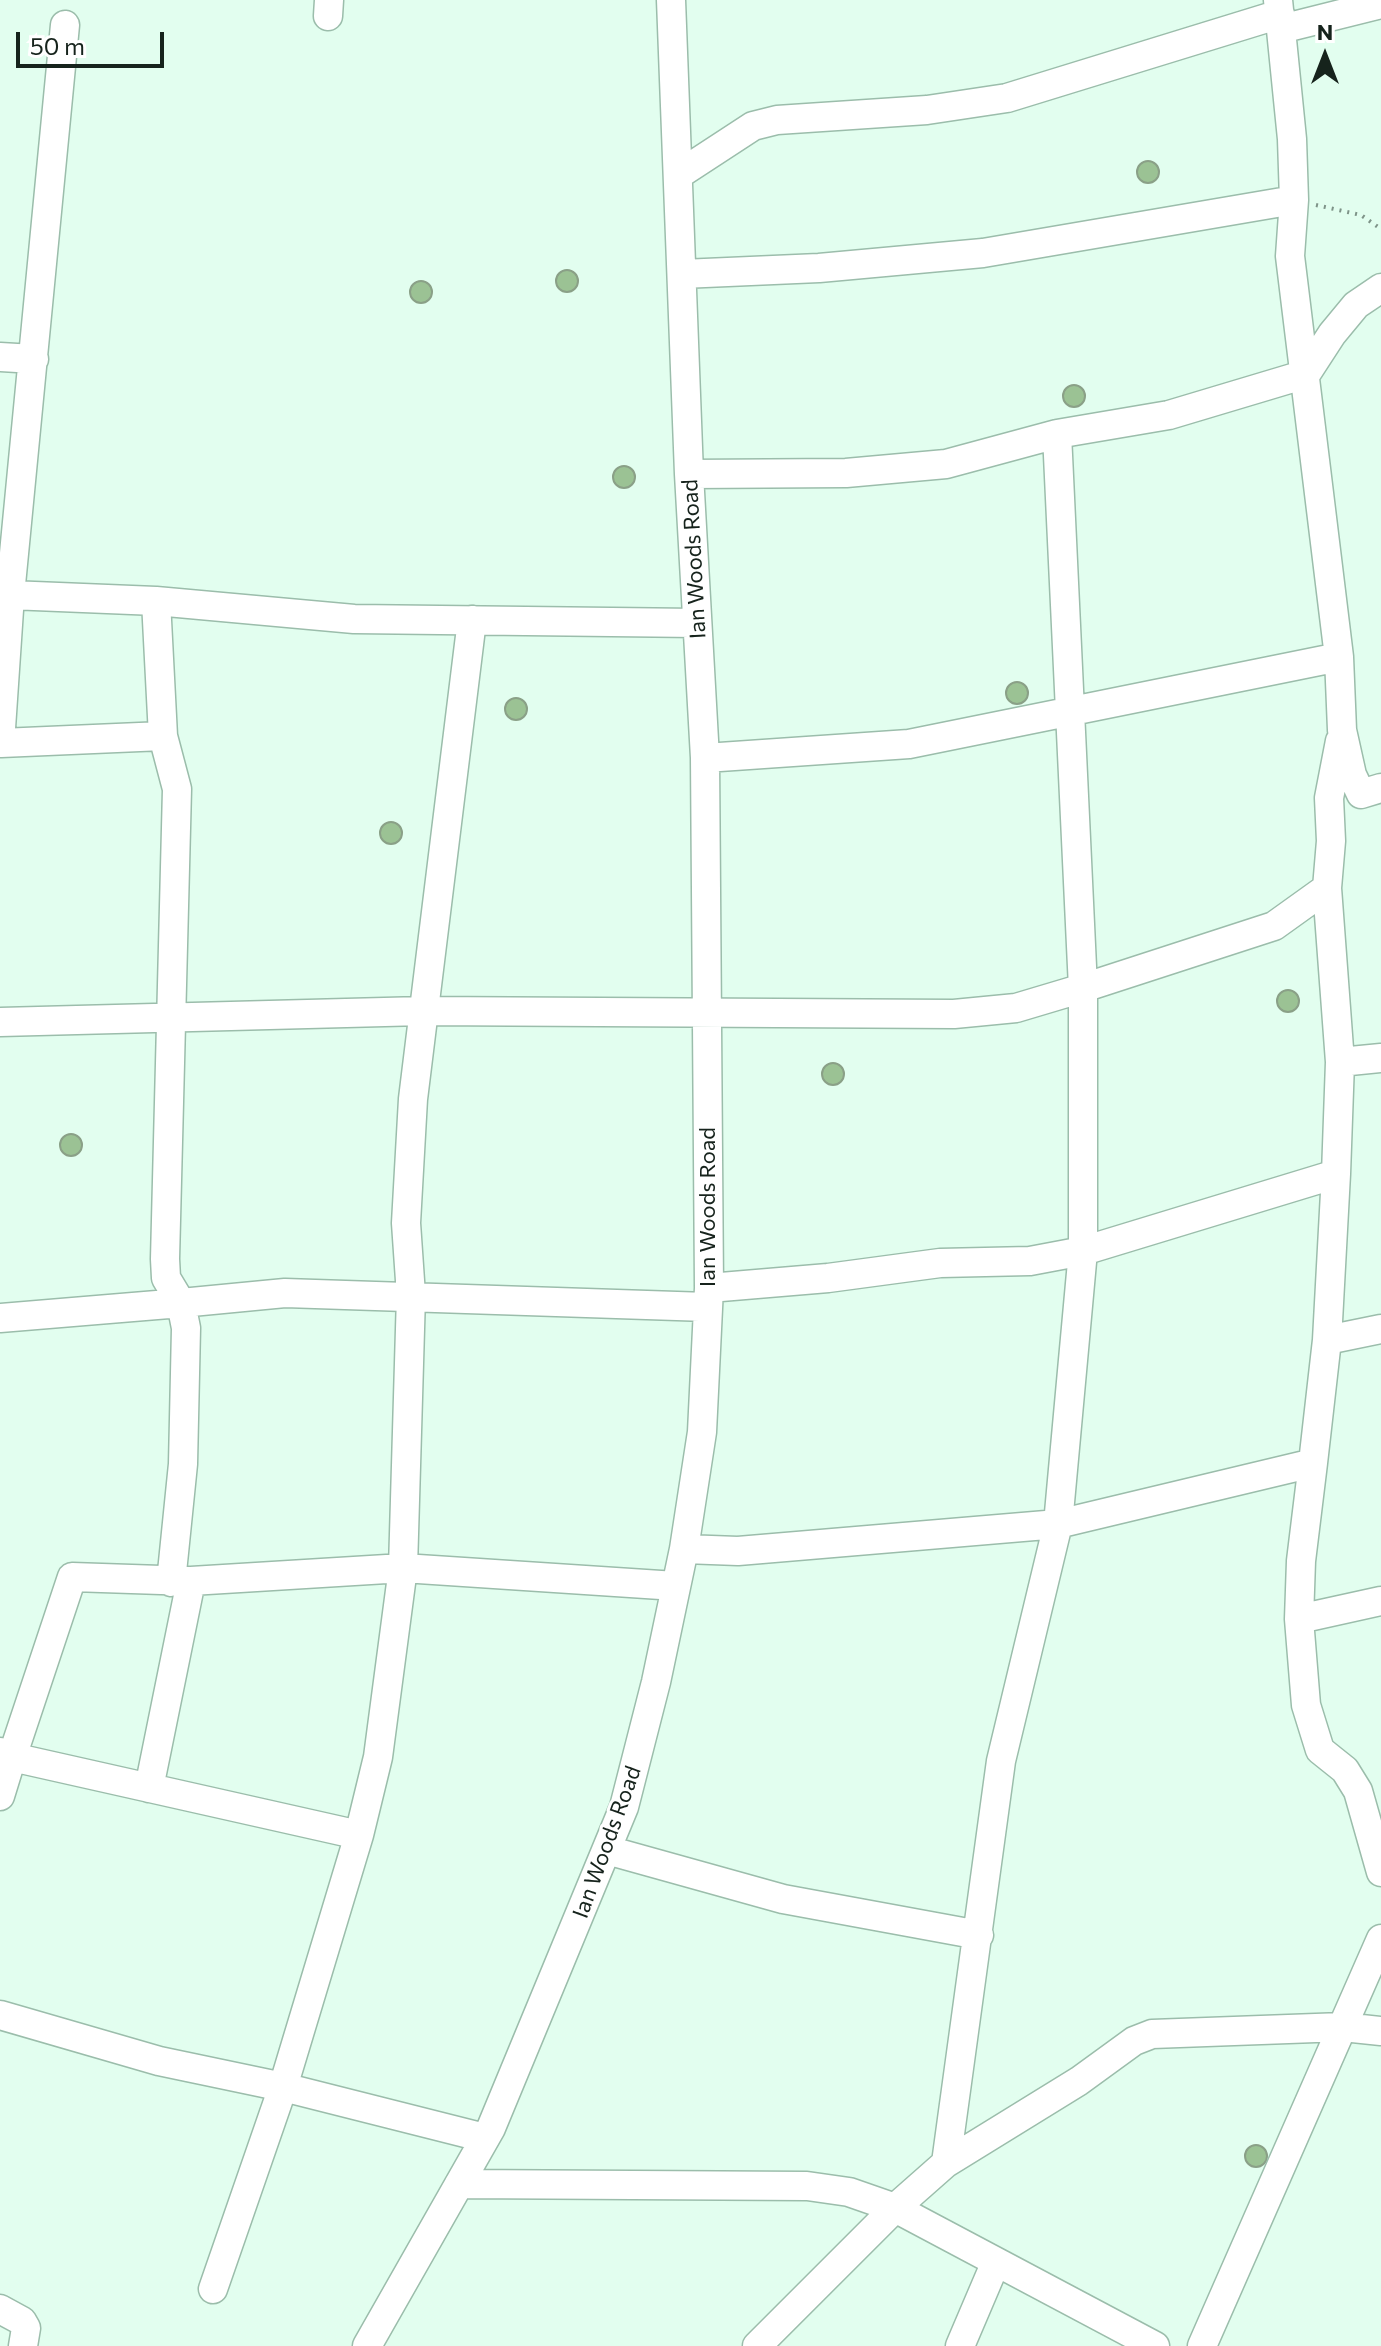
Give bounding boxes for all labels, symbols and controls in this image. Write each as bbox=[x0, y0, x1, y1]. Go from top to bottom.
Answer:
scale bar bbox=[20, 16, 168, 66]
north arrow bbox=[1285, 16, 1365, 96]
text: N bbox=[1317, 18, 1333, 45]
text: 50 m bbox=[30, 31, 85, 60]
street label: Ian Woods Road bbox=[677, 478, 711, 640]
street label: Ian Woods Road bbox=[695, 1127, 721, 1287]
street label: Ian Woods Road bbox=[567, 1762, 647, 1922]

